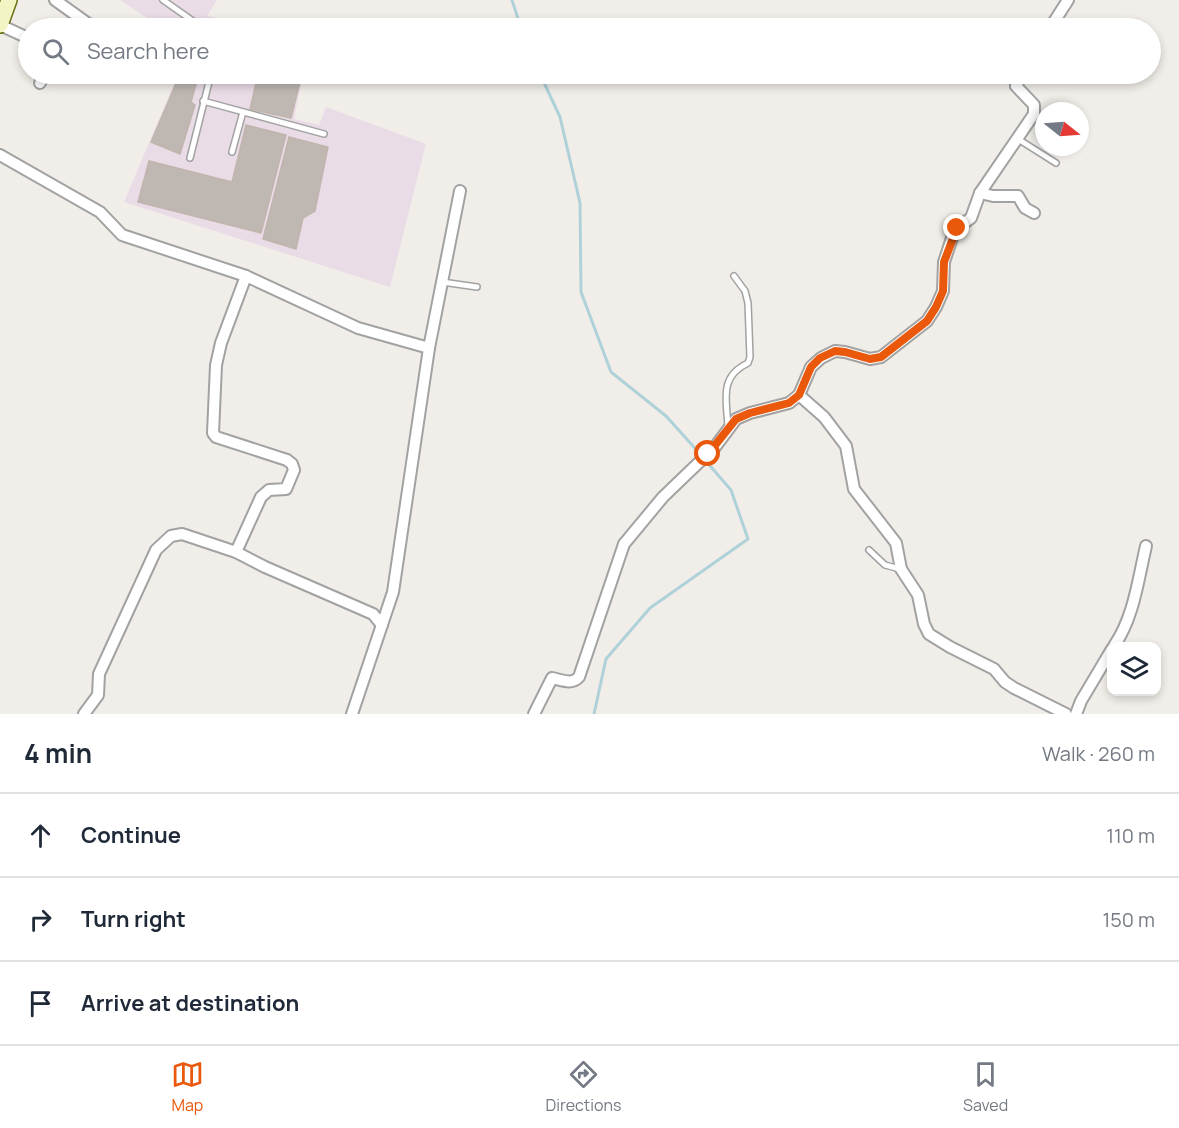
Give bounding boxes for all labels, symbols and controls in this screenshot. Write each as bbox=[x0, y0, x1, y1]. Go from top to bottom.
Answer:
search box bbox=[18, 18, 1161, 84]
icon: search bbox=[39, 35, 72, 68]
text: Search here bbox=[87, 36, 209, 66]
north arrow bbox=[1035, 102, 1089, 156]
route end bbox=[943, 214, 969, 240]
route start bbox=[694, 440, 720, 466]
map controls bbox=[1107, 642, 1161, 696]
button: layers bbox=[1107, 642, 1161, 696]
text: 4 min bbox=[24, 735, 92, 771]
text: Walk · 260 m bbox=[1042, 740, 1155, 767]
icon: ahead bbox=[24, 819, 57, 852]
text: Continue bbox=[81, 820, 181, 850]
text: 110 m bbox=[1106, 822, 1155, 849]
icon: right bbox=[24, 903, 57, 936]
text: Turn right bbox=[81, 904, 186, 934]
text: 150 m bbox=[1102, 906, 1155, 933]
icon: arrive bbox=[24, 987, 57, 1020]
text: Arrive at destination bbox=[81, 988, 299, 1018]
tab: Map bbox=[171, 1058, 204, 1116]
tab: Directions bbox=[546, 1058, 621, 1116]
tab: Saved bbox=[963, 1058, 1008, 1116]

